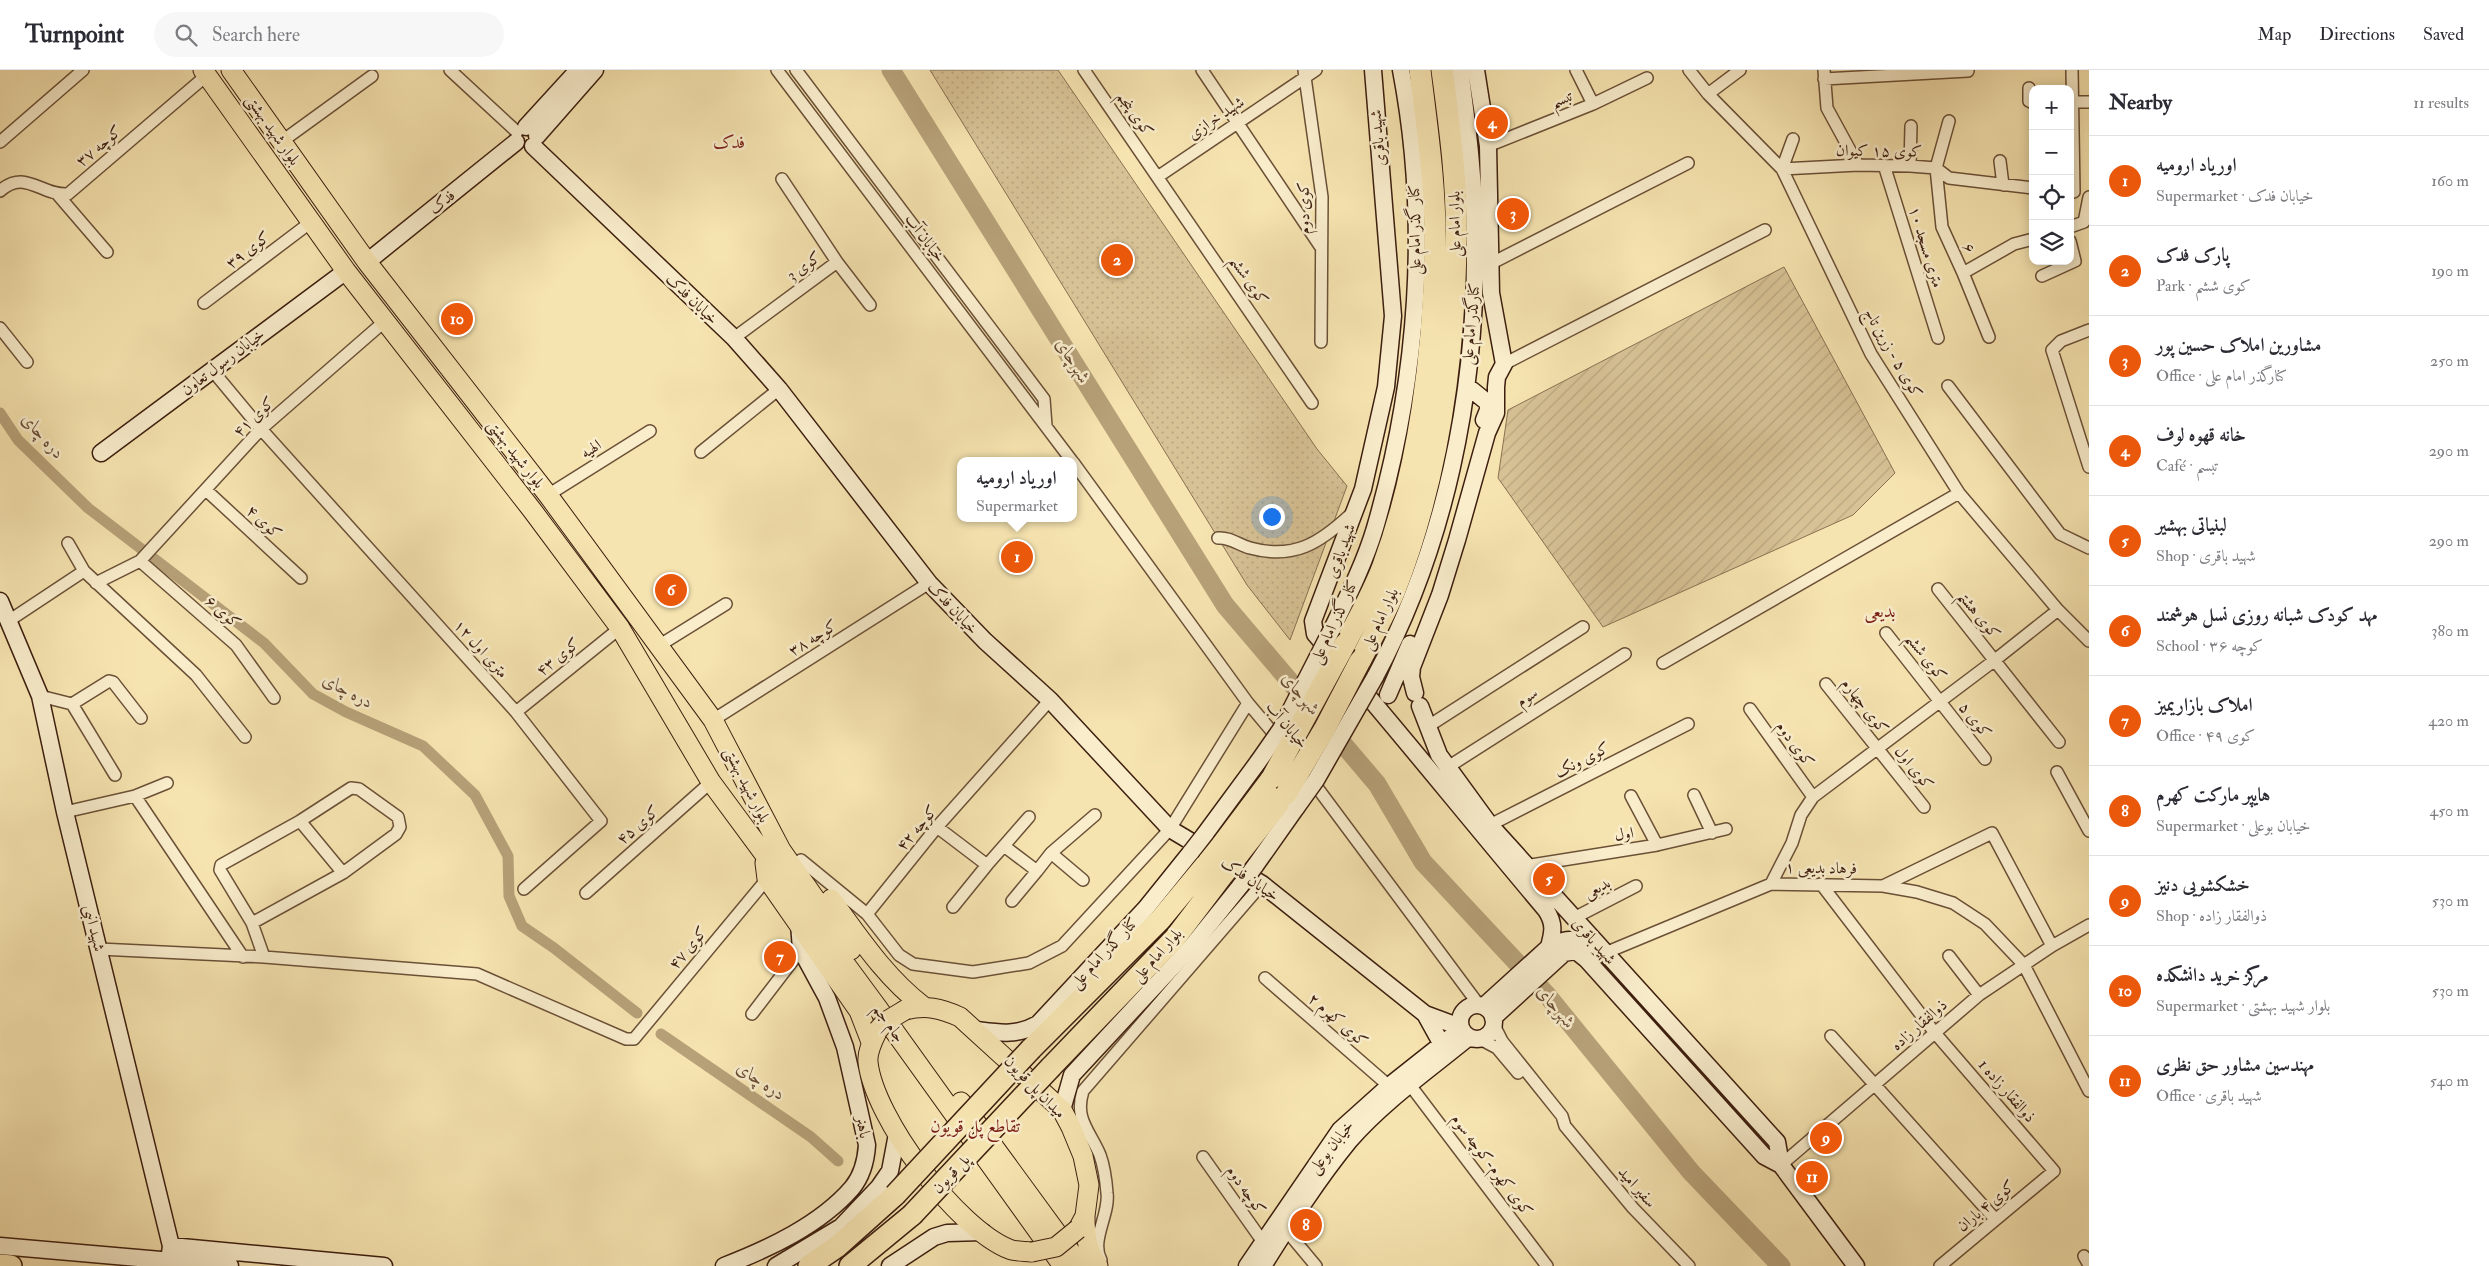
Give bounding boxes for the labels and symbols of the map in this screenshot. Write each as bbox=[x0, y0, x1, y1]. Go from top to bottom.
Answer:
street label: تبسم bbox=[1548, 85, 1579, 118]
street label: کوی پنجم bbox=[1108, 87, 1158, 143]
street label: بلوار شهید بهشتی bbox=[240, 91, 305, 170]
street label: شهید خرازی bbox=[1184, 92, 1248, 144]
pin: 4 bbox=[1476, 104, 1508, 142]
street label: شهید باقری bbox=[1366, 109, 1390, 167]
street label: کوچه ۳۷ bbox=[72, 121, 127, 172]
district label: فدک bbox=[713, 131, 745, 154]
street label: کوی ۱۵ کیوان bbox=[1836, 140, 1922, 162]
street label: کوی دوم bbox=[1294, 182, 1318, 234]
street label: فدک bbox=[425, 185, 459, 219]
street label: کنار گذر امام علی bbox=[1402, 185, 1430, 275]
street label: بلوار امام علی bbox=[1444, 191, 1470, 257]
pin: 3 bbox=[1497, 195, 1529, 233]
street label: ۱۰ متری مسجد bbox=[1904, 204, 1948, 290]
street label: خیابان آب bbox=[900, 210, 950, 266]
street label: کوی ۳۹ bbox=[222, 227, 274, 273]
street label: ۶ bbox=[1958, 239, 1980, 257]
pin: 2 bbox=[1101, 241, 1133, 279]
street label: کوی 3 bbox=[783, 247, 825, 285]
street label: کوی ششم bbox=[1220, 251, 1273, 312]
street label: خیابان فدک bbox=[661, 269, 723, 329]
street label: کنارگذر امام علی bbox=[1455, 282, 1489, 366]
pin: 10 bbox=[441, 300, 473, 338]
street label: کوی ۵ - زرین تاج bbox=[1856, 304, 1927, 404]
street label: خیابان رسول تعاون bbox=[177, 324, 269, 400]
water label: شهرچای bbox=[1049, 334, 1096, 389]
street label: کوی ۴۱ bbox=[229, 392, 279, 442]
water label: دره چای bbox=[15, 408, 70, 465]
street label: بلوار شهید بهشتی bbox=[482, 415, 549, 493]
street label: الهیه bbox=[577, 435, 605, 463]
street label: کوی ۴ bbox=[242, 501, 286, 543]
your location bbox=[1259, 504, 1285, 530]
street label: شهید باقری bbox=[1322, 521, 1360, 581]
pin: 1 bbox=[1001, 538, 1033, 576]
pin: 6 bbox=[655, 571, 687, 609]
street label: کنار گذر امام علی bbox=[1304, 576, 1366, 669]
street label: خیابان فدک bbox=[923, 577, 983, 639]
street label: بلوار امام علی bbox=[1357, 585, 1407, 655]
street label: کوی هشتم bbox=[1949, 587, 2005, 647]
street label: کوی ۶ bbox=[201, 591, 245, 633]
district label: بدیعی bbox=[1865, 600, 1896, 624]
street label: ۱۲ متری اول bbox=[449, 615, 513, 683]
street label: کوچه ۳۸ bbox=[785, 615, 842, 662]
street label: کوی ششم bbox=[1896, 629, 1951, 689]
street label: کوی ۴۳ bbox=[532, 633, 584, 681]
water label: دره چای bbox=[318, 668, 377, 715]
water label: شهرچای bbox=[1276, 668, 1326, 721]
street label: کوی چهارم bbox=[1834, 674, 1893, 740]
street label: سوم bbox=[1512, 683, 1544, 715]
street label: خیابان آب bbox=[1261, 697, 1313, 753]
street label: کوی ۵ bbox=[1954, 698, 1996, 742]
street label: کوی دوم bbox=[1768, 717, 1819, 773]
street label: کوی ونک bbox=[1551, 738, 1613, 782]
street label: کوی اول bbox=[1890, 742, 1938, 794]
street label: بلوار شهید بهشتی bbox=[719, 744, 775, 827]
street label: کوی ۴۵ bbox=[612, 801, 664, 849]
street label: کوچه ۴۲ bbox=[892, 801, 943, 856]
street label: اول bbox=[1613, 823, 1635, 845]
street label: خیابان فدک bbox=[1217, 852, 1283, 906]
street label: فرهاد بدیعی ۱ bbox=[1785, 857, 1857, 880]
pin: 5 bbox=[1533, 860, 1565, 898]
street label: بدیعی bbox=[1580, 873, 1614, 904]
street label: شهید انبی bbox=[77, 903, 109, 954]
street label: کنار گذر امام علی bbox=[1064, 912, 1145, 996]
street label: شهید باقری bbox=[1568, 913, 1620, 969]
street label: کوی ۴۷ bbox=[664, 922, 712, 974]
street label: بلوار امام علی bbox=[1127, 924, 1190, 989]
pin: 7 bbox=[764, 938, 796, 976]
water label: شهرچای bbox=[1531, 981, 1581, 1034]
street label: کوی کهرم ۲ bbox=[1301, 989, 1372, 1054]
street label: ذوالفقار زاده bbox=[1887, 995, 1951, 1055]
street label: جام جم bbox=[864, 1000, 910, 1049]
street label: میدان پل قویون bbox=[999, 1051, 1070, 1124]
street label: ذوالفقار زاده 1 bbox=[1974, 1055, 2040, 1127]
water label: دره چای bbox=[731, 1056, 790, 1107]
street label: کوی کهرم-کوچه سوم bbox=[1444, 1110, 1537, 1223]
street label: باهنر bbox=[850, 1112, 875, 1140]
district label: تقاطع پل قویون bbox=[930, 1115, 1020, 1142]
street label: خیابان بوعلی bbox=[1304, 1116, 1359, 1178]
pin: 9 bbox=[1810, 1119, 1842, 1157]
street label: پل قویون bbox=[928, 1149, 976, 1199]
pin: 11 bbox=[1796, 1158, 1828, 1196]
street label: کوچه دوم bbox=[1218, 1161, 1270, 1221]
street label: سفیر امید bbox=[1614, 1162, 1660, 1212]
street label: کوی ۴ باران bbox=[1953, 1176, 2019, 1236]
pin: 8 bbox=[1290, 1206, 1322, 1244]

